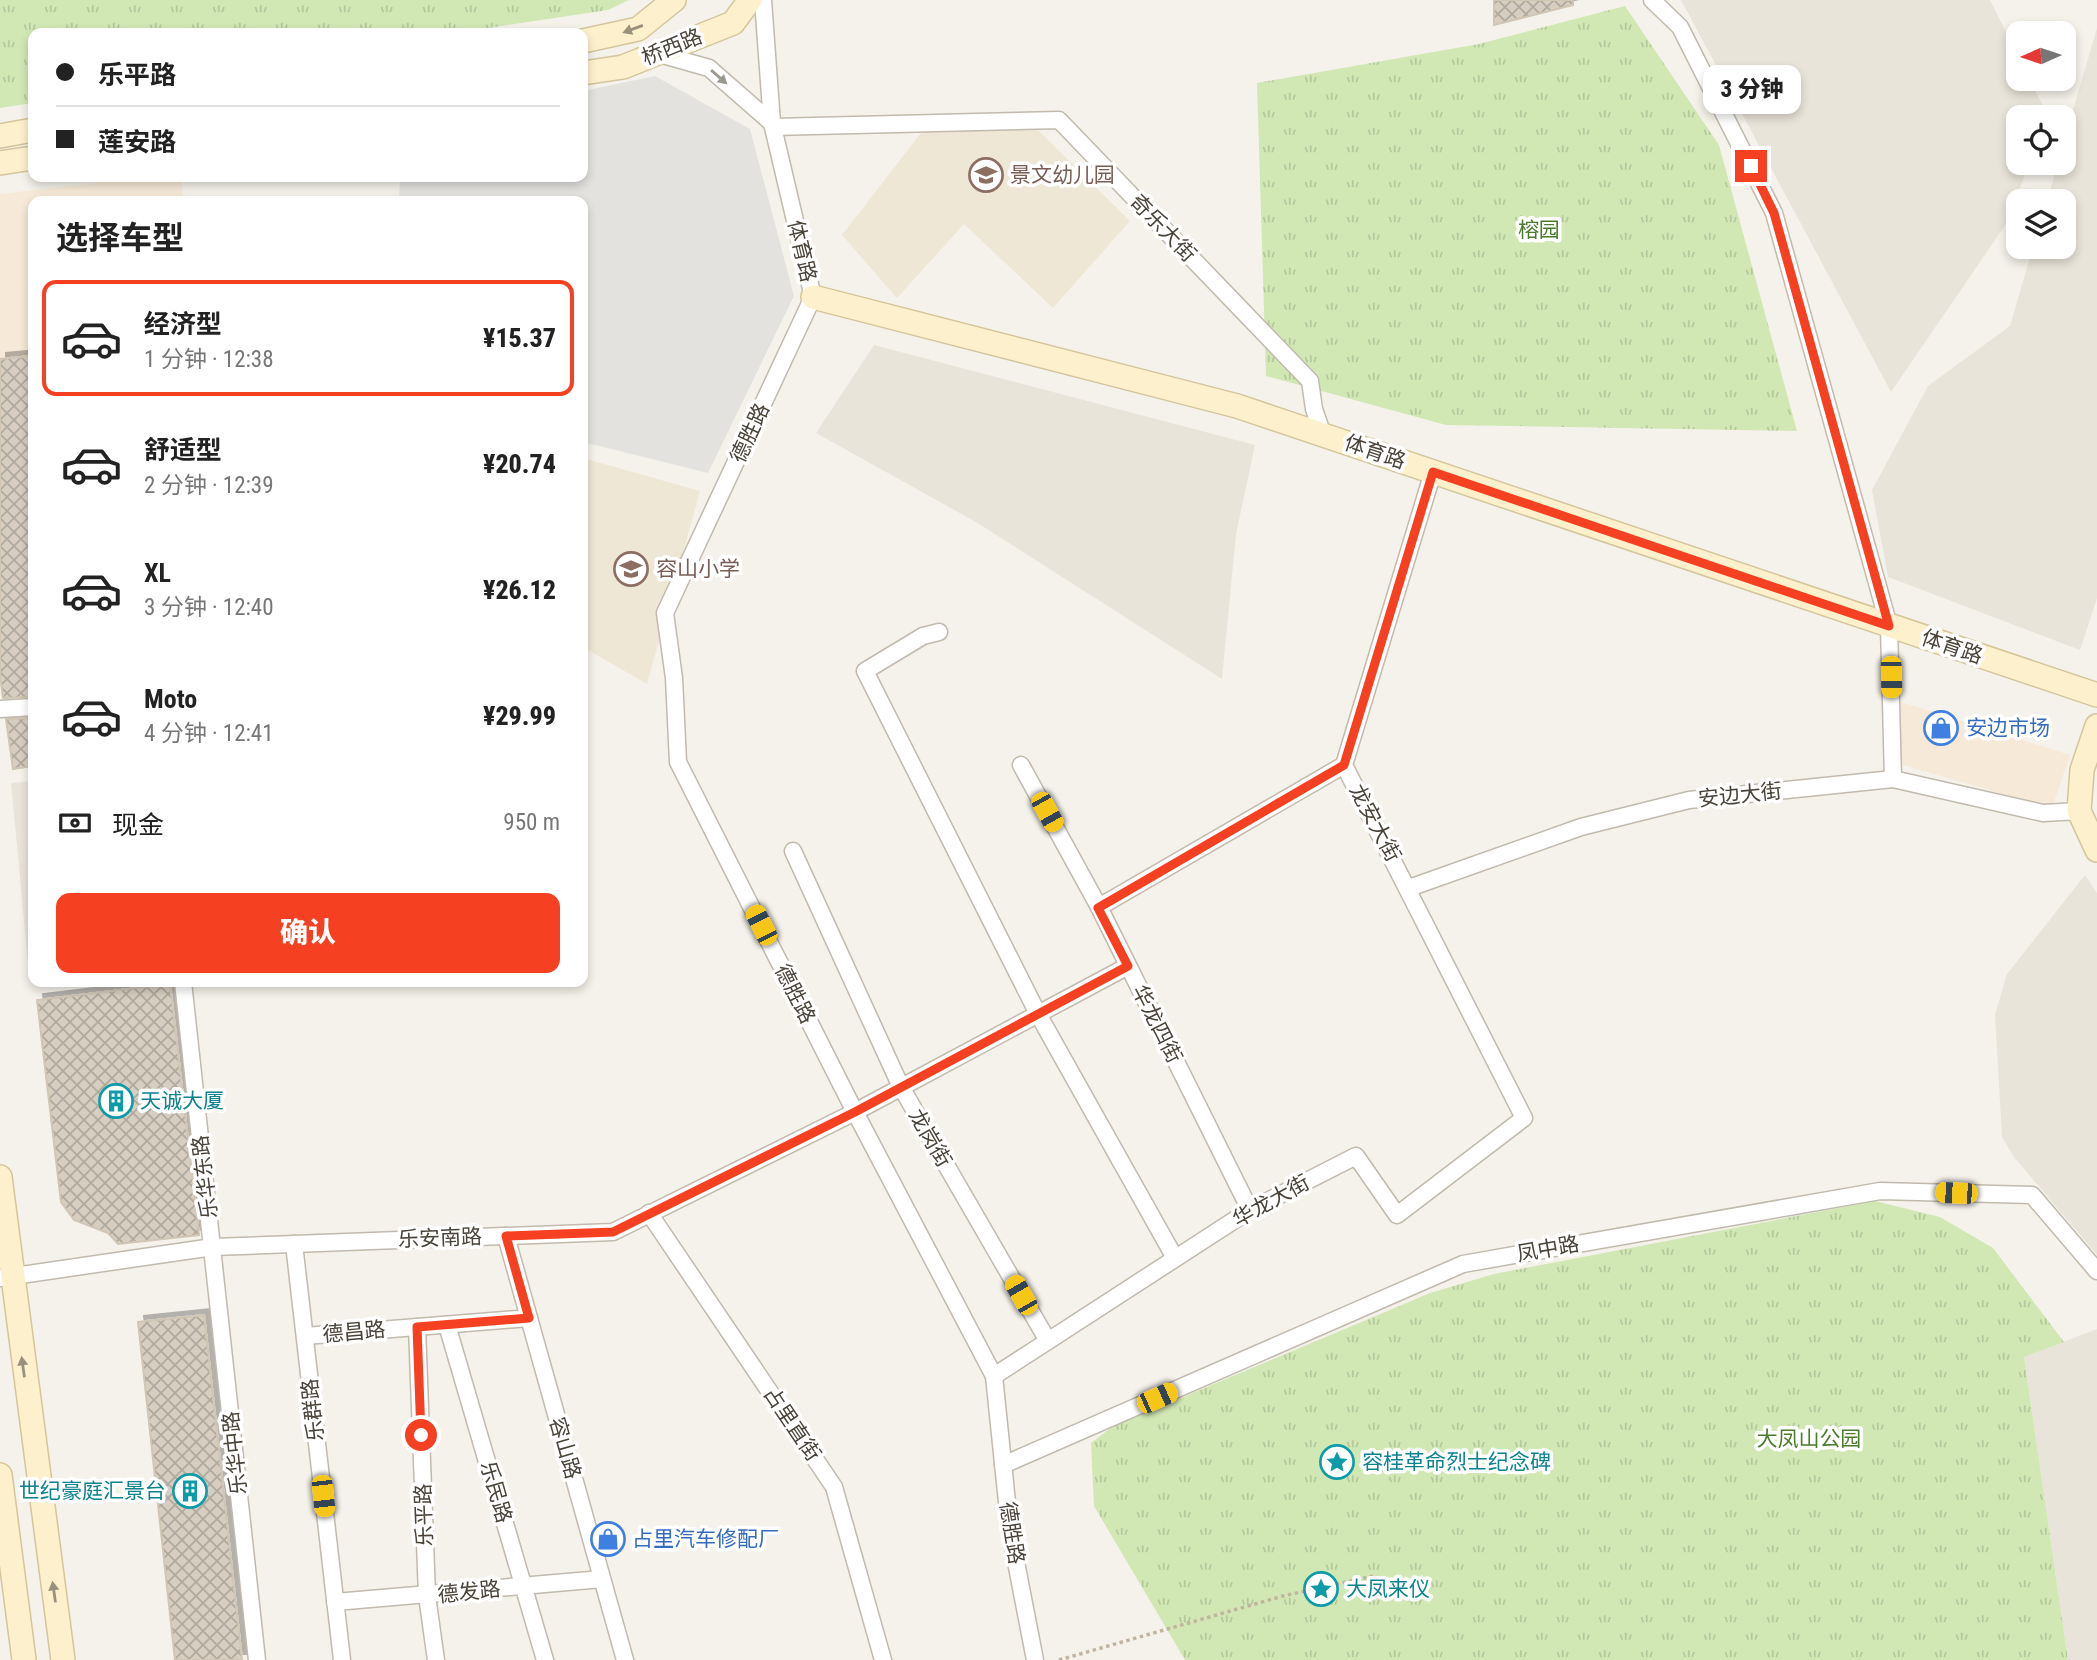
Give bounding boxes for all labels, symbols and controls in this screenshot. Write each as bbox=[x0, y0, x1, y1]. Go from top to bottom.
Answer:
north arrow bbox=[2006, 21, 2076, 91]
map controls bbox=[2006, 21, 2076, 259]
one-way arrow bbox=[622, 24, 643, 35]
street label: 桥西路 bbox=[638, 24, 706, 70]
text: 乐平路 bbox=[98, 60, 176, 90]
callout: 3 分钟 bbox=[1702, 64, 1800, 114]
one-way arrow bbox=[710, 69, 728, 85]
text: 3 分钟 bbox=[1721, 76, 1784, 103]
button: locate bbox=[2006, 105, 2076, 175]
text: 莲安路 bbox=[98, 127, 176, 157]
route end bbox=[1735, 150, 1767, 182]
school or university icon: 景文幼儿园 bbox=[967, 156, 1005, 194]
place label: 景文幼儿园 bbox=[1010, 163, 1115, 187]
street label: 奇乐大街 bbox=[1125, 189, 1201, 267]
button: layers bbox=[2006, 189, 2076, 259]
street label: 体育路 bbox=[783, 218, 821, 284]
park label: 榕园 bbox=[1518, 218, 1560, 242]
text: 选择车型 bbox=[56, 219, 184, 257]
icon: car bbox=[60, 307, 123, 370]
text: 经济型 bbox=[144, 309, 222, 339]
text: ¥15.37 bbox=[483, 323, 556, 353]
text: 1 分钟 · 12:38 bbox=[144, 346, 274, 373]
street label: 德胜路 bbox=[726, 399, 774, 467]
street label: 体育路 bbox=[1341, 430, 1409, 474]
icon: car bbox=[60, 433, 123, 496]
text: 舒适型 bbox=[144, 435, 222, 465]
text: ¥20.74 bbox=[483, 449, 556, 479]
text: 2 分钟 · 12:39 bbox=[144, 472, 274, 499]
school or university icon: 容山小学 bbox=[612, 550, 650, 588]
place label: 容山小学 bbox=[656, 557, 740, 581]
text: XL bbox=[144, 558, 171, 588]
icon: car bbox=[60, 559, 123, 622]
text: ¥26.12 bbox=[483, 575, 556, 605]
text: 3 分钟 · 12:40 bbox=[144, 594, 274, 621]
street label: 体育路 bbox=[1918, 625, 1986, 669]
car bbox=[1881, 656, 1902, 698]
text: Moto bbox=[144, 684, 197, 714]
icon: car bbox=[60, 685, 123, 748]
text: ¥29.99 bbox=[483, 701, 556, 731]
shop icon: 安边市场 bbox=[1922, 709, 1960, 747]
place label: 安边市场 bbox=[1966, 716, 2050, 740]
text: 4 分钟 · 12:41 bbox=[144, 720, 274, 747]
street label: 安边大街 bbox=[1697, 779, 1783, 811]
street label: 龙安大街 bbox=[1345, 780, 1405, 866]
car bbox=[1028, 789, 1067, 835]
icon: cash bbox=[56, 804, 94, 842]
text: 950 m bbox=[503, 809, 560, 836]
text: 现金 bbox=[112, 810, 164, 840]
button: 确认 bbox=[56, 893, 560, 973]
car bbox=[743, 902, 780, 948]
street label: 德胜路 bbox=[770, 960, 820, 1028]
street label: 华龙四街 bbox=[1127, 981, 1187, 1067]
building icon: 天诚大厦 bbox=[97, 1082, 135, 1120]
place label: 天诚大厦 bbox=[140, 1089, 224, 1113]
street label: 龙岗街 bbox=[904, 1105, 956, 1171]
street label: 乐华东路 bbox=[188, 1134, 222, 1220]
street label: 华龙大街 bbox=[1228, 1170, 1314, 1232]
car bbox=[1935, 1182, 1978, 1204]
street label: 乐安南路 bbox=[398, 1225, 482, 1251]
street label: 凤中路 bbox=[1515, 1232, 1581, 1266]
car bbox=[1002, 1272, 1041, 1318]
street label: 德昌路 bbox=[322, 1317, 386, 1347]
one-way arrow bbox=[17, 1356, 28, 1378]
street label: 乐群路 bbox=[298, 1377, 328, 1443]
car bbox=[1134, 1380, 1181, 1416]
street label: 占里直街 bbox=[759, 1382, 825, 1466]
street label: 乐华中路 bbox=[219, 1410, 251, 1496]
street label: 容山路 bbox=[545, 1414, 585, 1482]
route start bbox=[405, 1419, 437, 1451]
park label: 大凤山公园 bbox=[1757, 1427, 1862, 1451]
place icon: 容桂革命烈士纪念碑 bbox=[1318, 1443, 1356, 1481]
place label: 容桂革命烈士纪念碑 bbox=[1362, 1450, 1551, 1474]
street label: 乐民路 bbox=[476, 1458, 516, 1526]
building icon: 世纪豪庭汇景台 bbox=[171, 1472, 209, 1510]
car bbox=[311, 1474, 336, 1518]
place label: 世纪豪庭汇景台 bbox=[19, 1479, 166, 1503]
street label: 乐平路 bbox=[411, 1483, 437, 1547]
street label: 德胜路 bbox=[995, 1500, 1029, 1566]
shop icon: 占里汽车修配厂 bbox=[589, 1520, 627, 1558]
place label: 占里汽车修配厂 bbox=[632, 1527, 779, 1551]
place icon: 大凤来仪 bbox=[1302, 1570, 1340, 1608]
street label: 德发路 bbox=[436, 1577, 502, 1607]
place label: 大凤来仪 bbox=[1346, 1577, 1430, 1601]
one-way arrow bbox=[48, 1581, 59, 1603]

